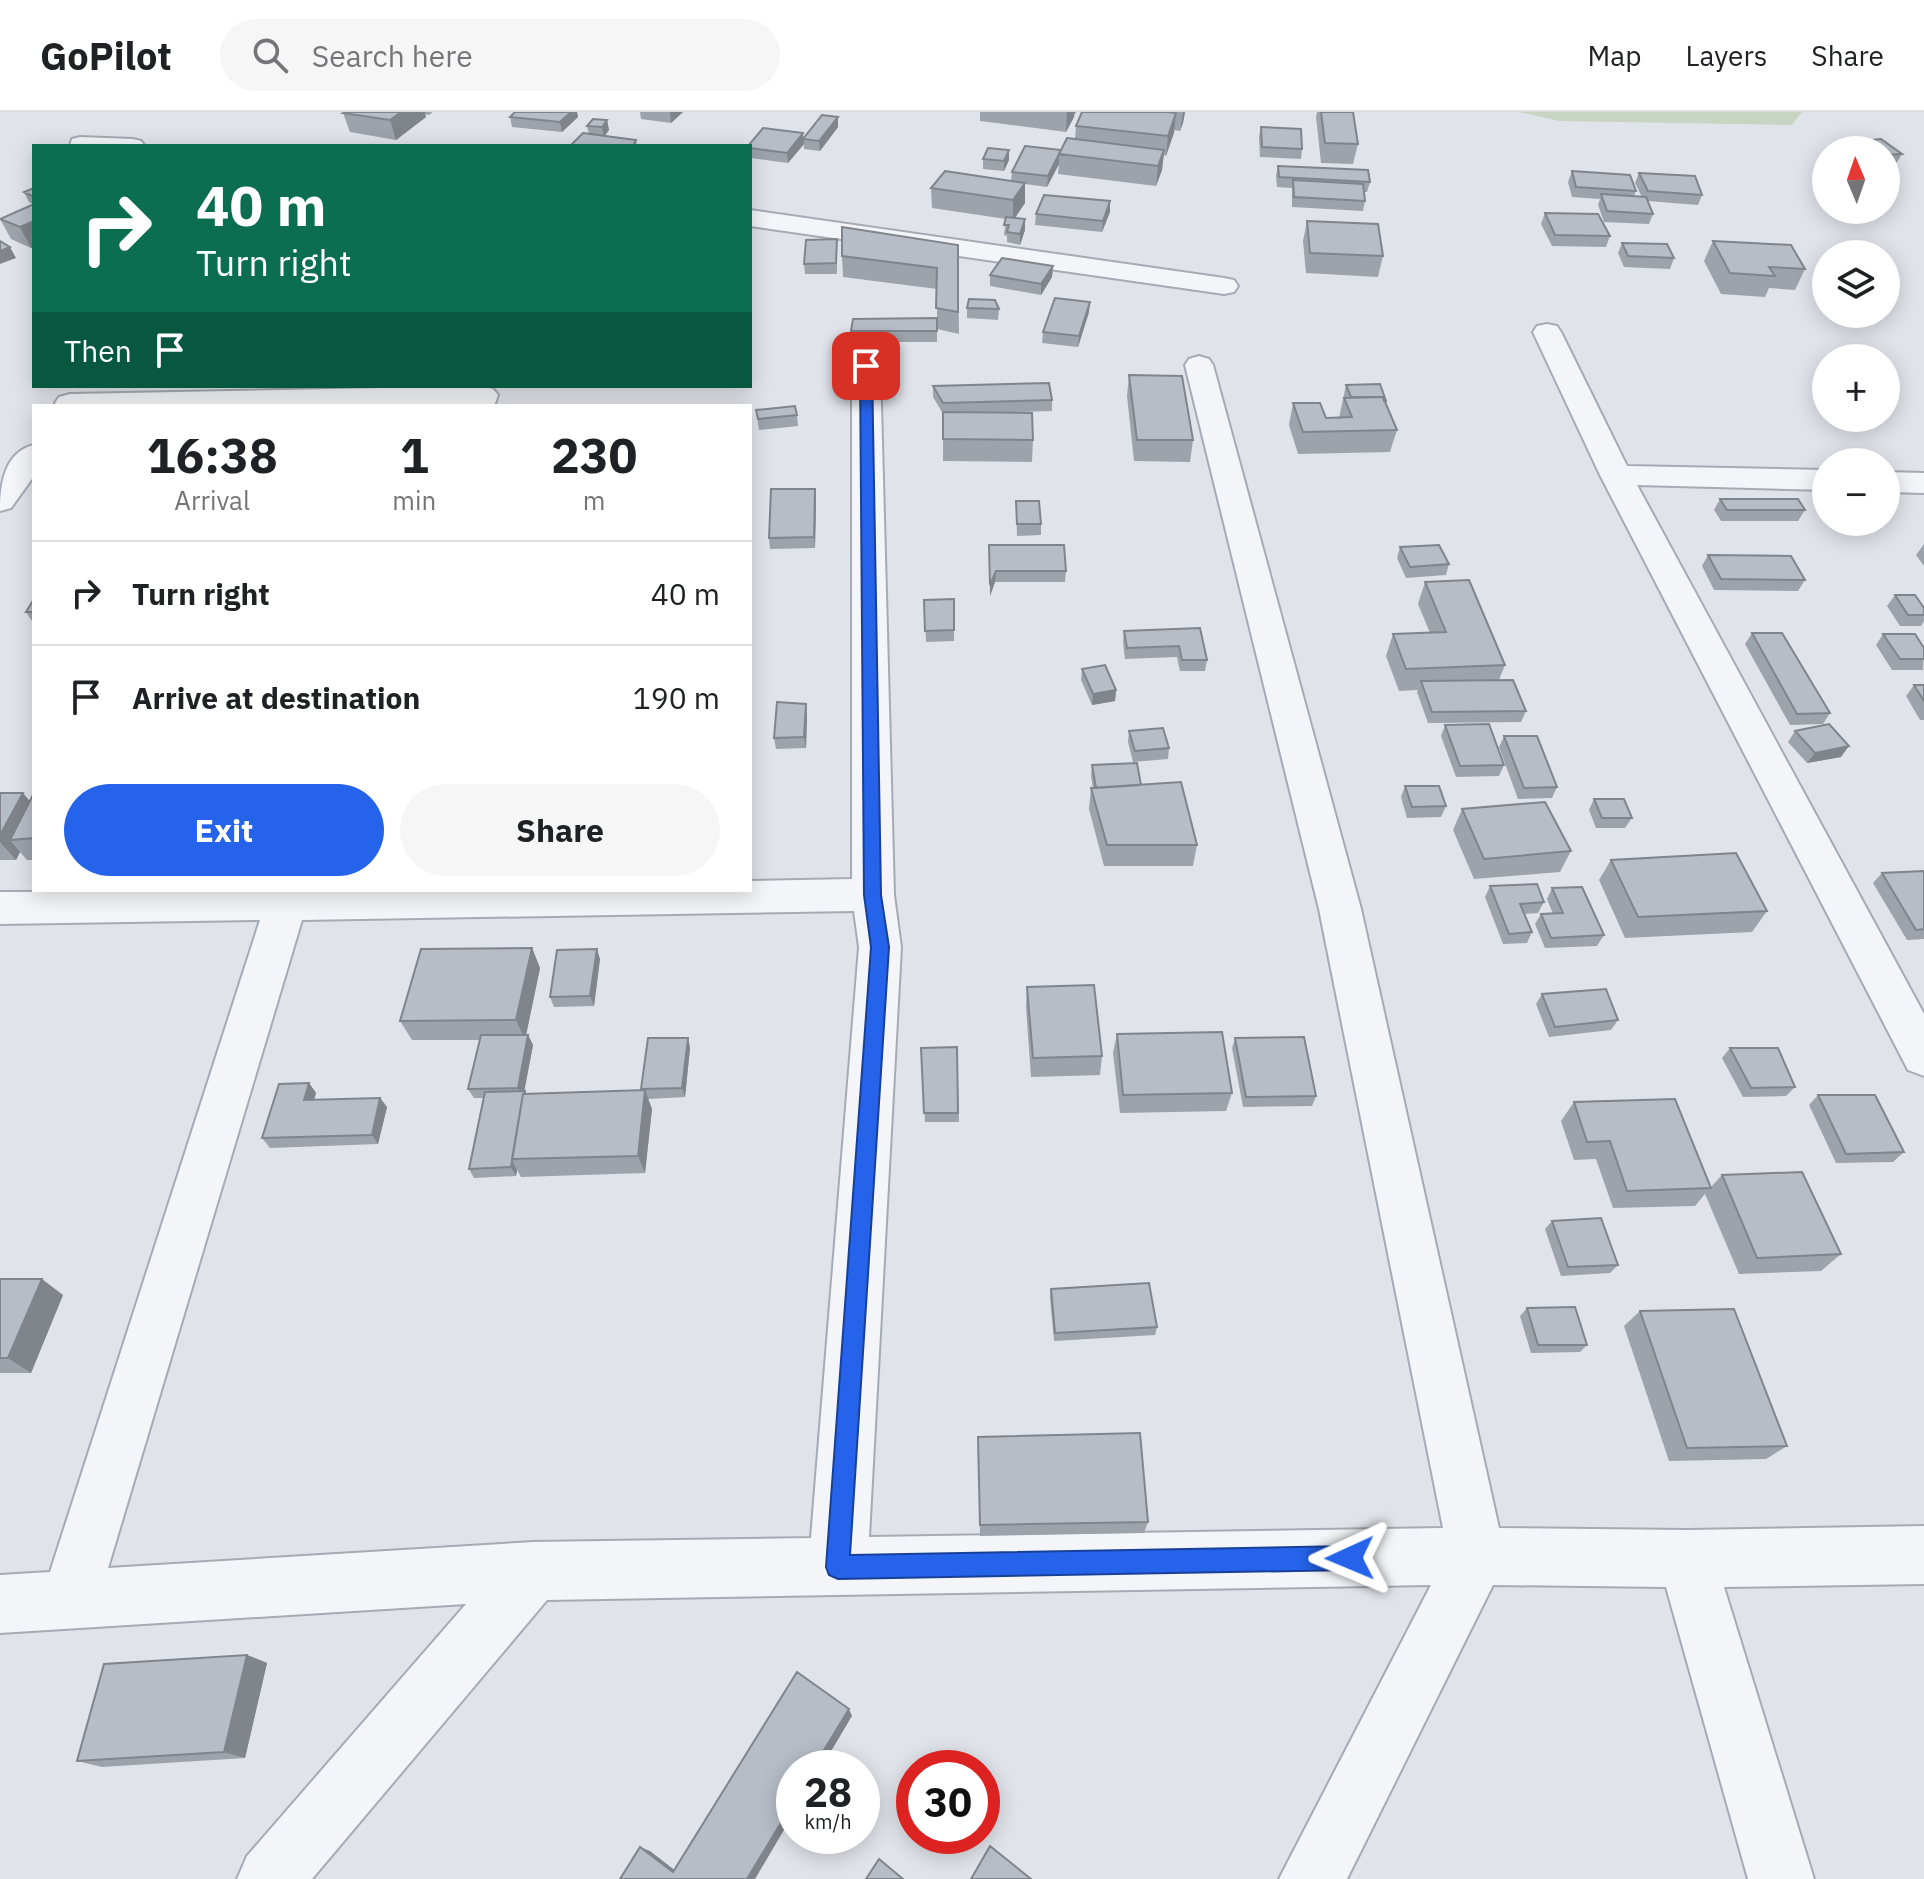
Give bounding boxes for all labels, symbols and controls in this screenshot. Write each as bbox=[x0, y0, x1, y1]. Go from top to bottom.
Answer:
search box bbox=[220, 19, 780, 91]
text: GoPilot bbox=[40, 31, 172, 80]
icon: search bbox=[248, 33, 292, 77]
text: Search here bbox=[312, 36, 473, 75]
text: Map bbox=[1587, 37, 1641, 74]
text: Layers bbox=[1685, 37, 1767, 74]
text: Share bbox=[1811, 37, 1884, 74]
north arrow bbox=[1812, 136, 1900, 224]
map controls bbox=[1812, 136, 1900, 536]
text: 40 m bbox=[196, 169, 326, 241]
icon: right bbox=[64, 176, 168, 280]
text: Turn right bbox=[196, 239, 352, 286]
button: layers bbox=[1812, 240, 1900, 328]
icon: arrive bbox=[148, 328, 192, 372]
text: Then bbox=[64, 331, 132, 370]
pin bbox=[832, 332, 900, 400]
icon: arrive bbox=[844, 344, 888, 388]
button: + bbox=[1812, 344, 1900, 432]
text: 16:38 bbox=[147, 424, 278, 486]
text: 1 bbox=[400, 424, 429, 486]
text: 230 bbox=[551, 424, 637, 486]
button: − bbox=[1812, 448, 1900, 536]
text: Arrival bbox=[174, 483, 250, 517]
text: min bbox=[392, 483, 436, 517]
text: m bbox=[583, 483, 605, 517]
icon: right bbox=[64, 571, 108, 615]
text: Turn right bbox=[132, 574, 270, 613]
text: 40 m bbox=[651, 574, 720, 613]
icon: arrive bbox=[64, 675, 108, 719]
text: Arrive at destination bbox=[132, 678, 420, 717]
text: 190 m bbox=[633, 678, 720, 717]
button: Exit bbox=[64, 784, 384, 876]
button: Share bbox=[400, 784, 720, 876]
position arrow bbox=[1308, 1516, 1392, 1600]
speed limit sign: 30 bbox=[896, 1750, 1000, 1854]
text: 28 bbox=[804, 1766, 852, 1818]
text: km/h bbox=[804, 1808, 852, 1835]

